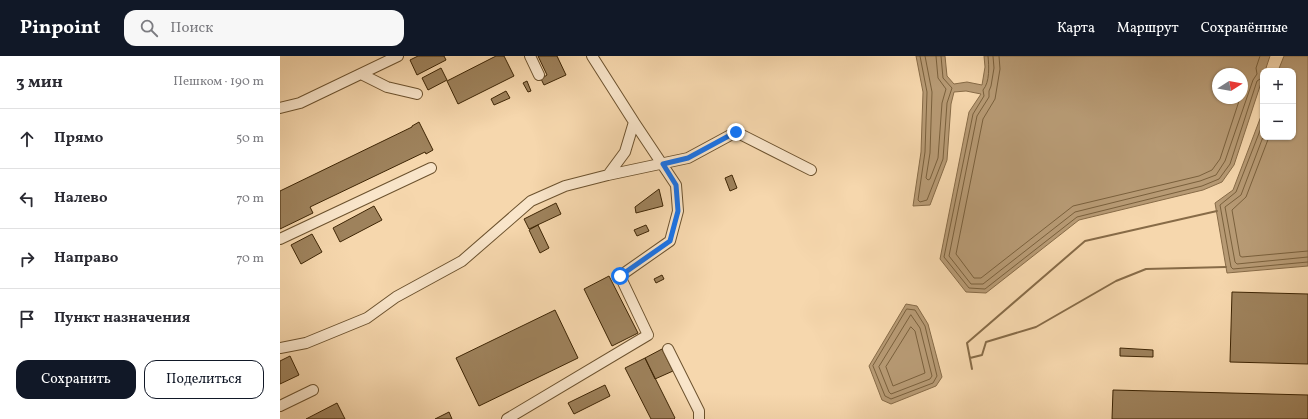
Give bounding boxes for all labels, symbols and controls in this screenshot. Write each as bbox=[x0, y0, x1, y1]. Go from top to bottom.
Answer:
search box bbox=[124, 10, 404, 46]
text: Pinpoint bbox=[20, 15, 100, 41]
icon: search bbox=[138, 17, 160, 39]
text: Поиск bbox=[170, 18, 213, 39]
text: Карта bbox=[1057, 19, 1095, 38]
text: Маршрут bbox=[1117, 19, 1179, 38]
text: Сохранённые bbox=[1201, 19, 1288, 38]
north arrow bbox=[1212, 68, 1248, 104]
map controls bbox=[1260, 68, 1296, 140]
button: + bbox=[1260, 68, 1296, 104]
text: 3 мин bbox=[16, 71, 63, 94]
text: Пешком · 190 m bbox=[173, 73, 264, 91]
button: − bbox=[1260, 104, 1296, 140]
route end bbox=[727, 123, 745, 141]
icon: ahead bbox=[16, 128, 38, 150]
text: Прямо bbox=[54, 128, 103, 149]
text: 50 m bbox=[236, 130, 264, 148]
icon: left bbox=[16, 188, 38, 210]
text: Налево bbox=[54, 188, 108, 209]
text: 70 m bbox=[236, 190, 264, 208]
icon: right bbox=[16, 248, 38, 270]
text: Направо bbox=[54, 248, 118, 269]
text: 70 m bbox=[236, 250, 264, 268]
route start bbox=[611, 267, 629, 285]
icon: arrive bbox=[16, 308, 38, 330]
text: Пункт назначения bbox=[54, 308, 190, 329]
button: Сохранить bbox=[16, 360, 136, 399]
button: Поделиться bbox=[144, 360, 264, 399]

